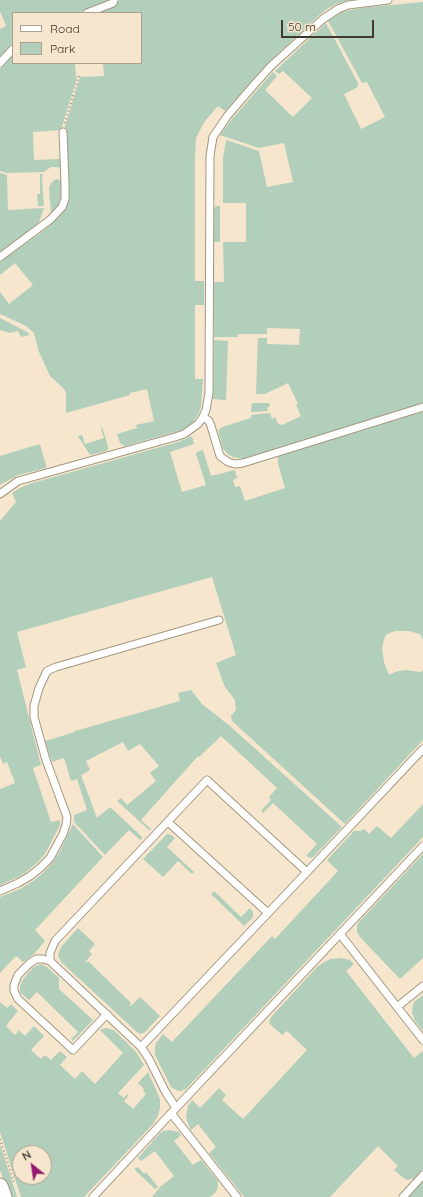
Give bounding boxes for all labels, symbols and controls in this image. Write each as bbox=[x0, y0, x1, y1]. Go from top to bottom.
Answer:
legend bbox=[12, 12, 142, 64]
scale bar bbox=[283, 12, 376, 38]
text: 50 m bbox=[288, 19, 316, 34]
text: Road bbox=[50, 21, 80, 36]
text: Park bbox=[50, 41, 75, 56]
north arrow bbox=[12, 1145, 52, 1185]
text: N bbox=[19, 1147, 34, 1164]

